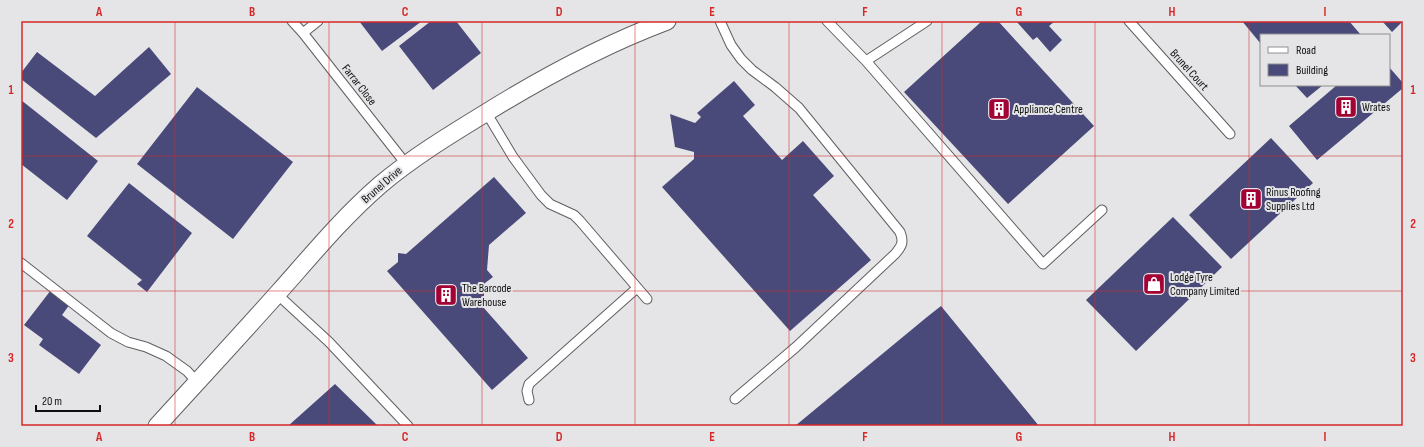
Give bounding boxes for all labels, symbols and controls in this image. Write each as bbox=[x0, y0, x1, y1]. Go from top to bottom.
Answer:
text: A bbox=[95, 4, 103, 20]
text: B bbox=[249, 4, 255, 20]
text: C bbox=[402, 4, 409, 20]
text: D bbox=[556, 4, 563, 20]
text: E bbox=[709, 4, 715, 20]
text: F bbox=[862, 4, 868, 20]
text: G bbox=[1016, 4, 1023, 20]
text: H bbox=[1169, 4, 1176, 20]
text: I bbox=[1324, 4, 1327, 20]
legend bbox=[1260, 34, 1390, 86]
text: Road bbox=[1296, 43, 1316, 58]
street label: Brunel Court bbox=[1166, 46, 1212, 94]
street label: Farrar Close bbox=[338, 62, 380, 109]
text: Building bbox=[1296, 63, 1328, 78]
text: 1 bbox=[8, 82, 14, 98]
text: 1 bbox=[1410, 82, 1416, 98]
building icon: Wrates bbox=[1333, 94, 1359, 120]
building icon: Appliance Centre bbox=[986, 96, 1012, 122]
place label: Wrates bbox=[1362, 100, 1390, 115]
place label: Appliance Centre bbox=[1013, 102, 1083, 117]
street label: Brunel Drive bbox=[359, 163, 405, 207]
place label: Rinus Roofing Supplies Ltd bbox=[1266, 185, 1321, 214]
building icon: Rinus Roofing Supplies Ltd bbox=[1238, 186, 1264, 212]
text: 2 bbox=[8, 216, 14, 232]
text: 2 bbox=[1410, 216, 1416, 232]
place label: Lodge Tyre Company Limited bbox=[1170, 270, 1240, 299]
shop icon: Lodge Tyre Company Limited bbox=[1141, 271, 1167, 297]
place label: The Barcode Warehouse bbox=[462, 281, 512, 310]
building icon: The Barcode Warehouse bbox=[433, 282, 459, 308]
text: 3 bbox=[8, 350, 14, 366]
text: 3 bbox=[1410, 350, 1416, 366]
scale bar bbox=[36, 387, 100, 413]
text: 20 m bbox=[42, 394, 62, 409]
text: A bbox=[95, 429, 103, 445]
text: B bbox=[249, 429, 255, 445]
text: C bbox=[402, 429, 409, 445]
text: D bbox=[556, 429, 563, 445]
text: E bbox=[709, 429, 715, 445]
text: F bbox=[862, 429, 868, 445]
text: G bbox=[1016, 429, 1023, 445]
text: H bbox=[1169, 429, 1176, 445]
text: I bbox=[1324, 429, 1327, 445]

